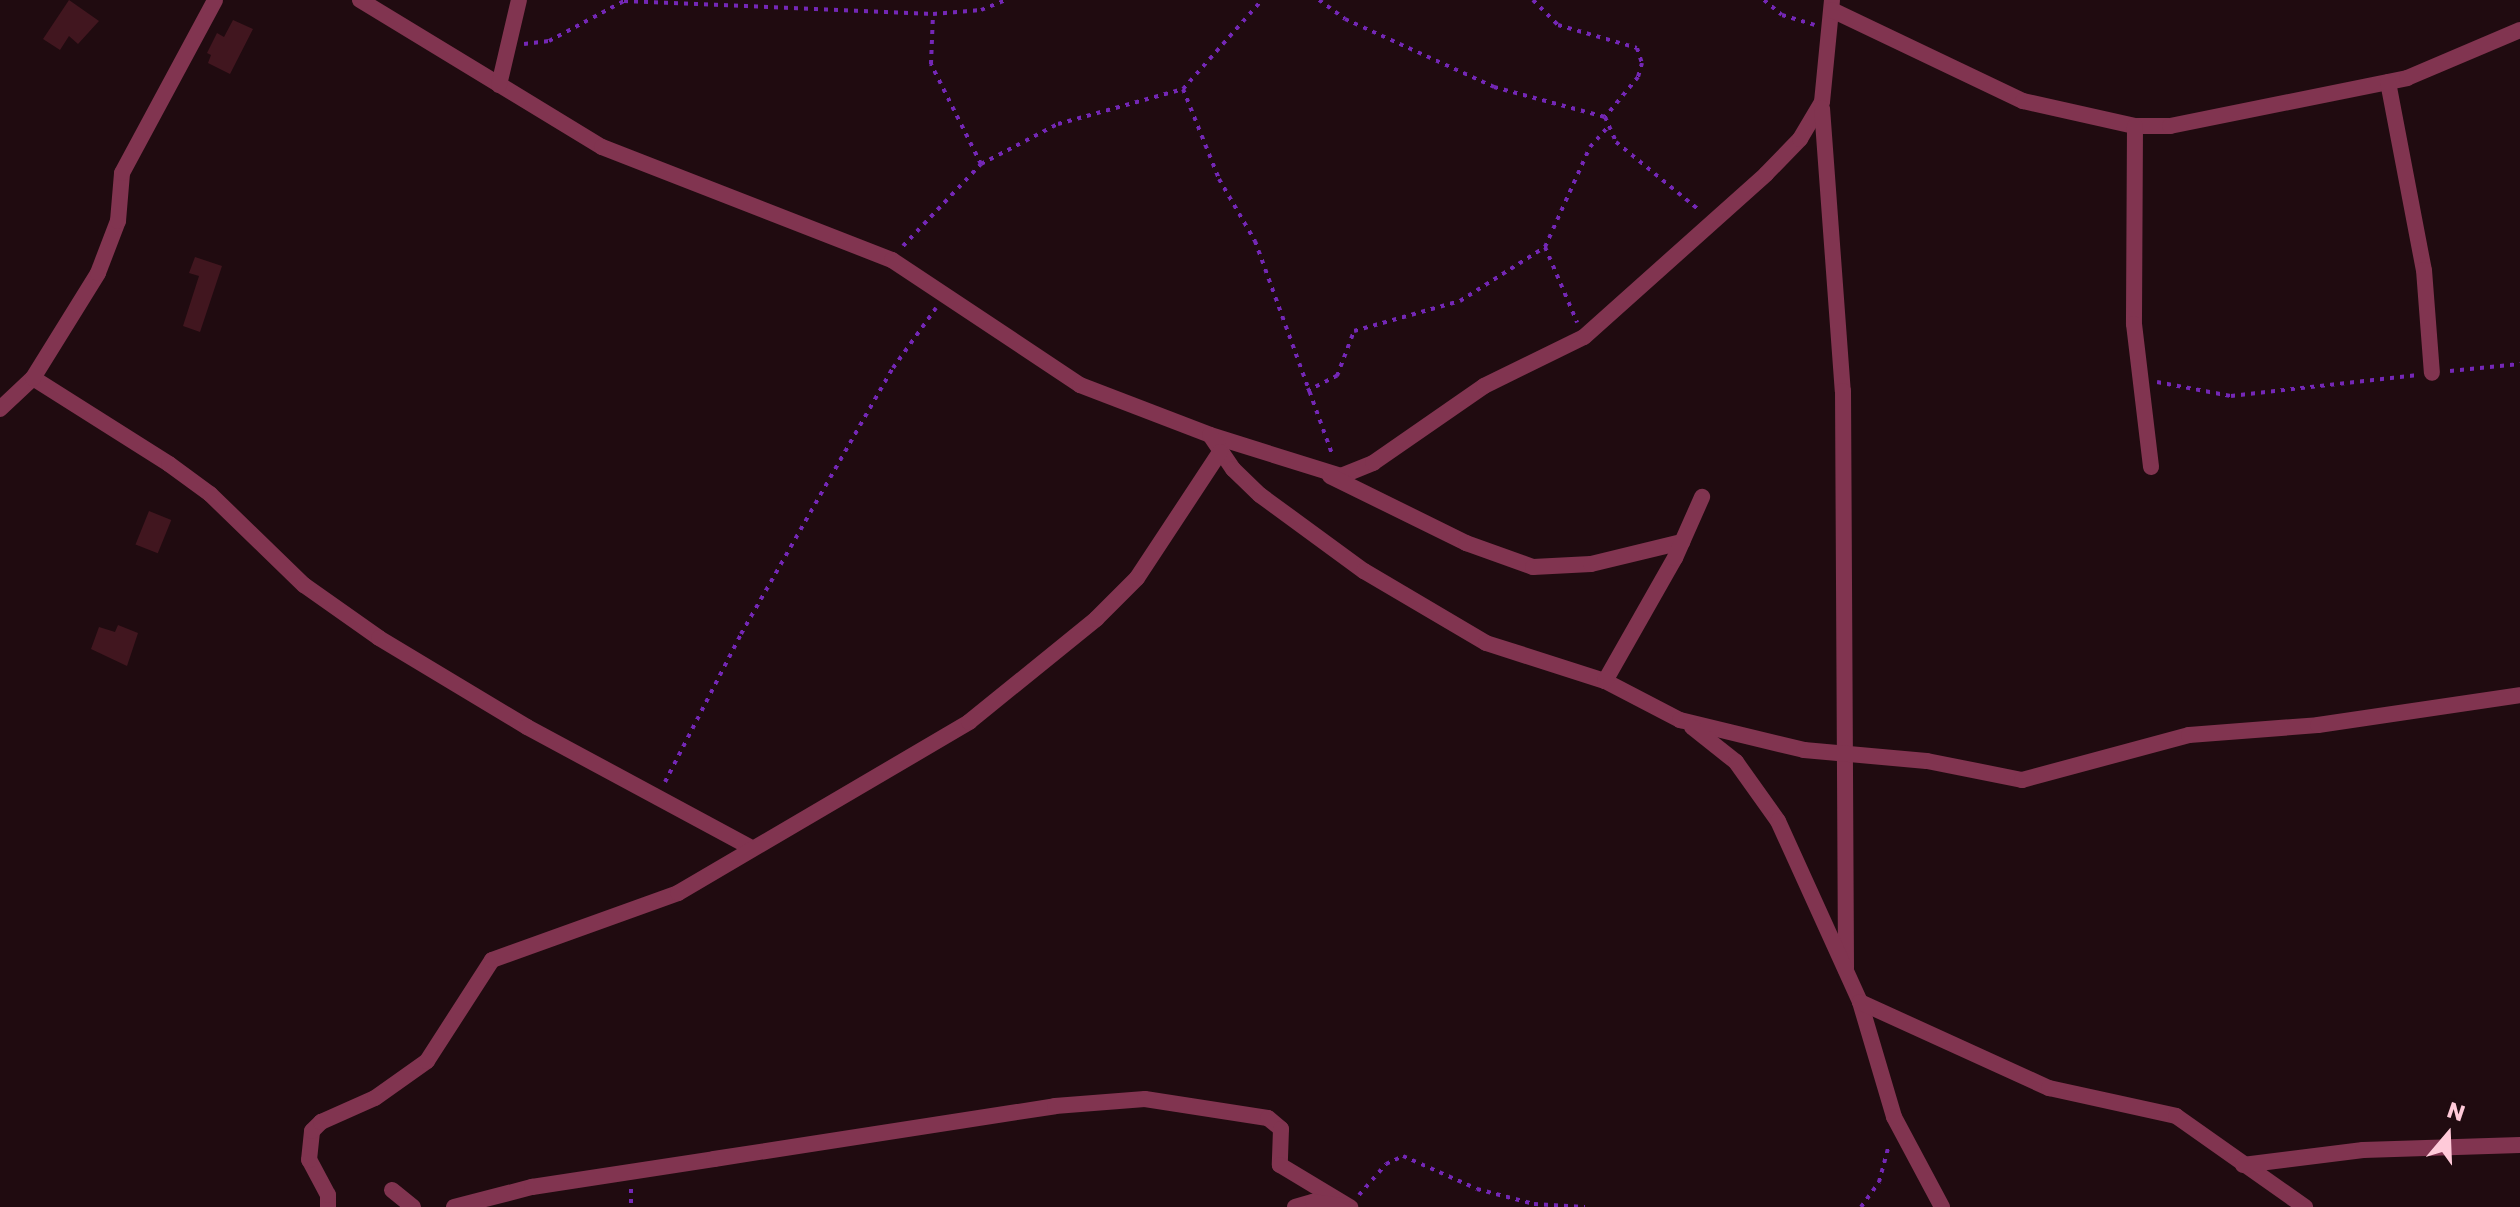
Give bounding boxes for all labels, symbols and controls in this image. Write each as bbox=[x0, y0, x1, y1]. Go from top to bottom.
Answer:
text: N bbox=[2443, 1094, 2469, 1129]
north arrow bbox=[2408, 1095, 2488, 1175]

